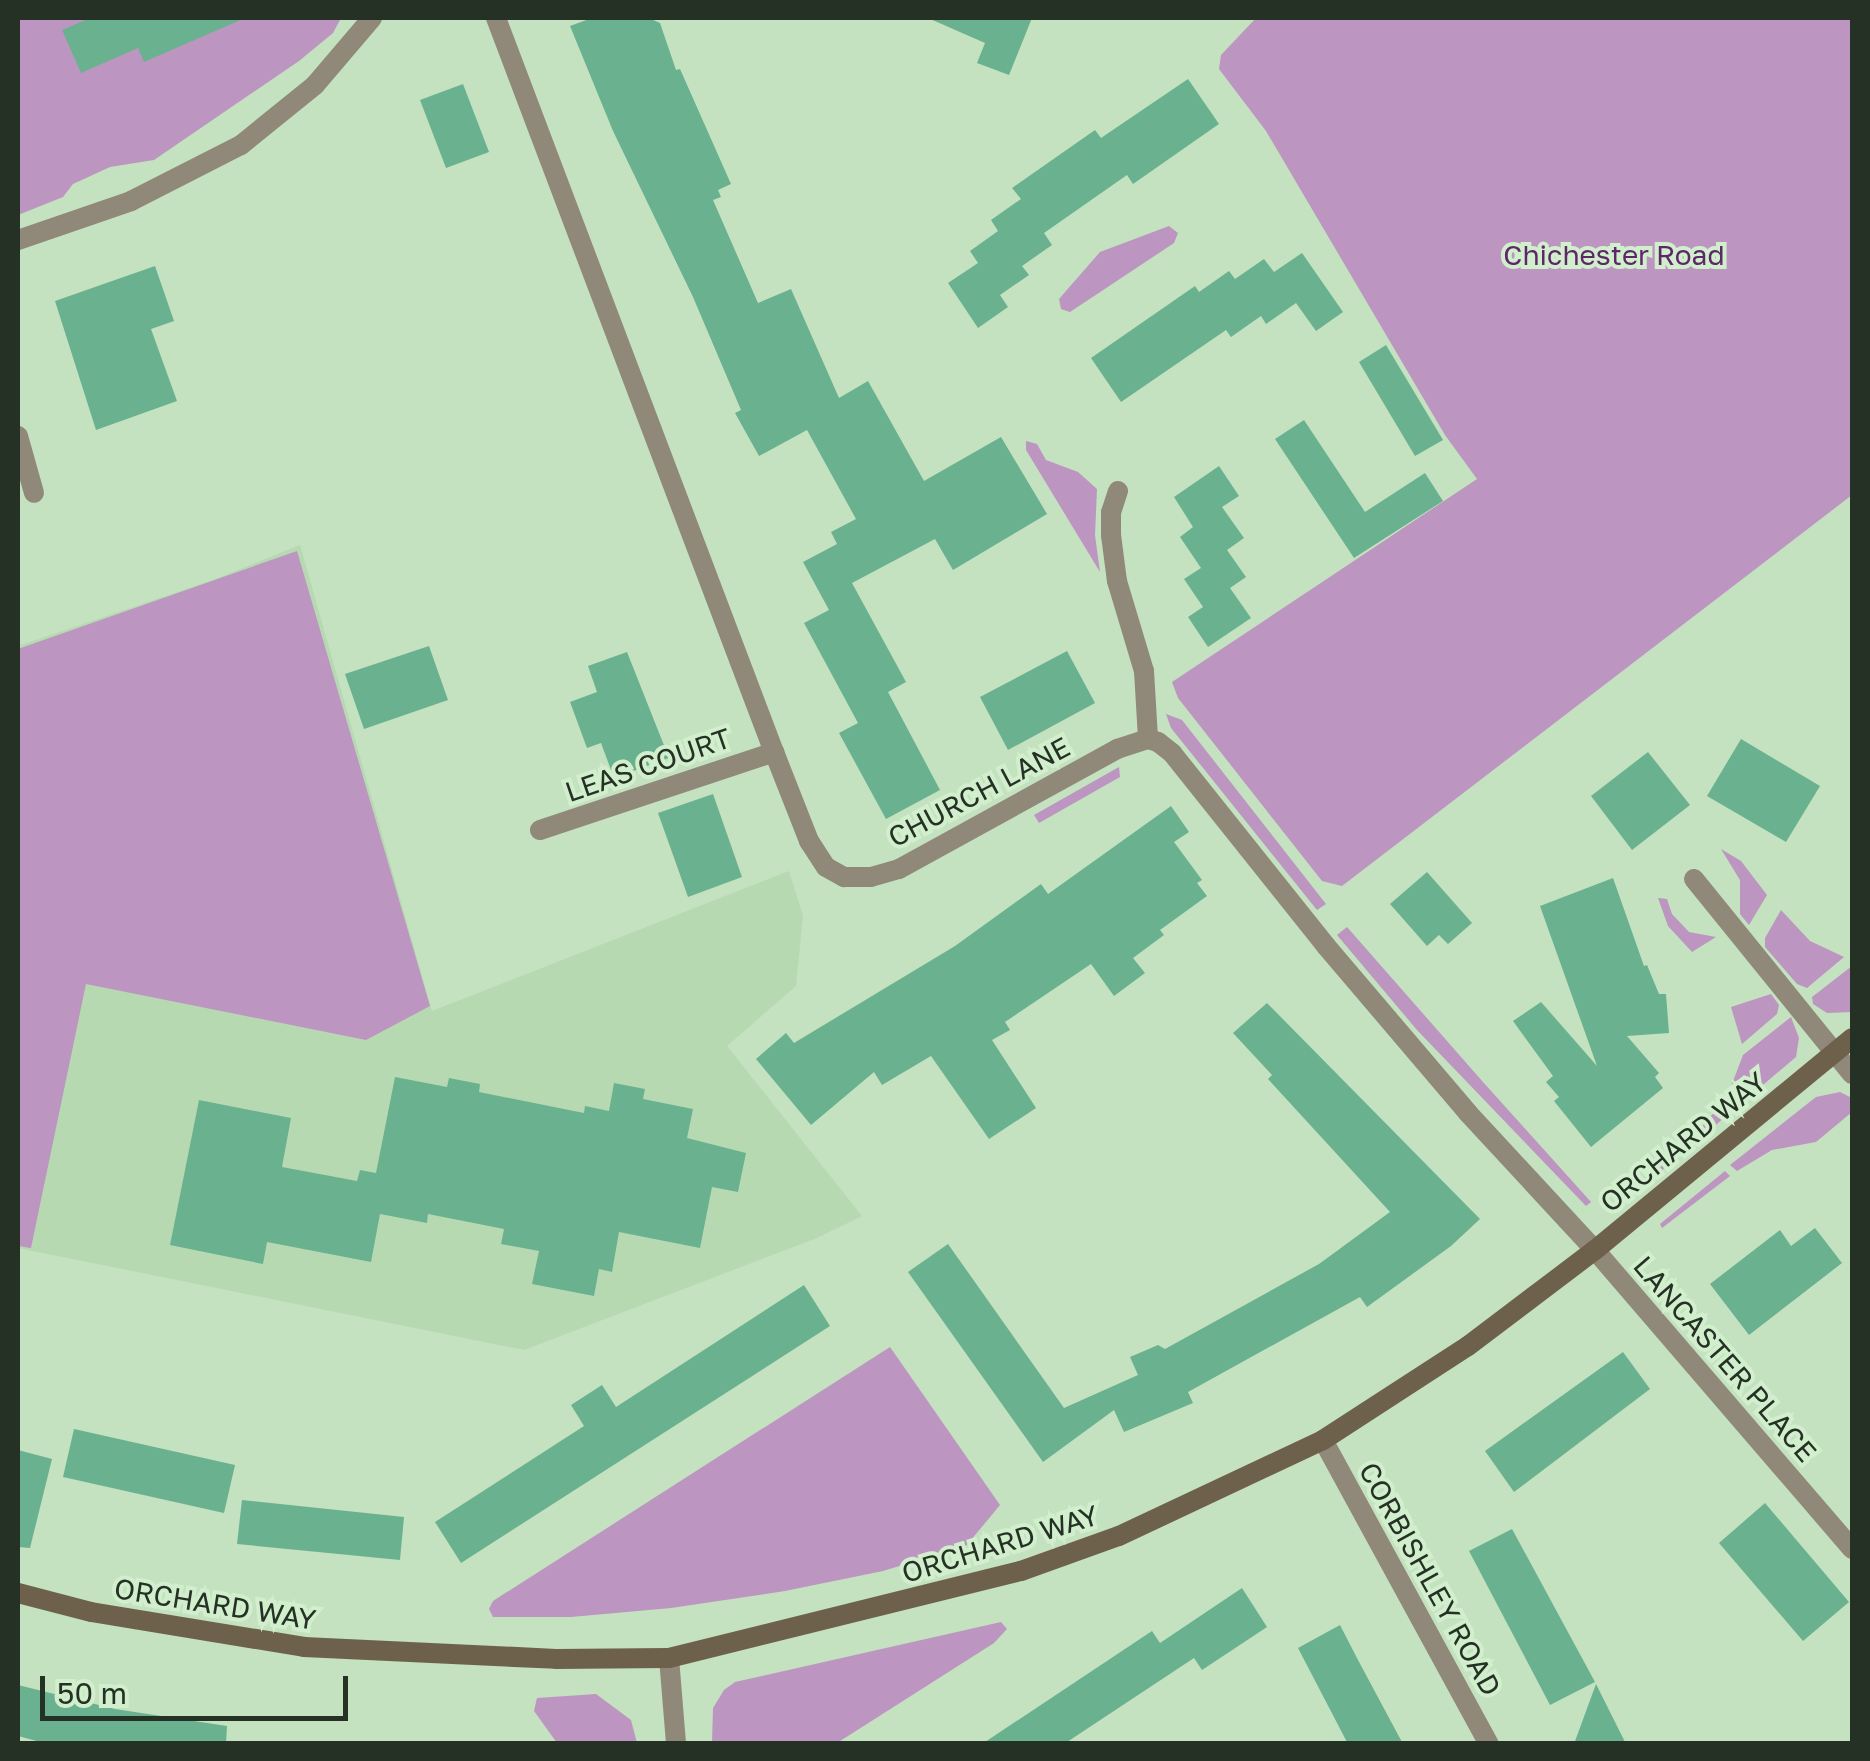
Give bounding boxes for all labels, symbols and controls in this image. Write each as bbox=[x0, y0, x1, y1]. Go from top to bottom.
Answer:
park label: Chichester Road bbox=[1503, 238, 1725, 272]
street label: LEAS COURT bbox=[561, 721, 735, 809]
street label: CHURCH LANE bbox=[882, 730, 1076, 854]
street label: ORCHARD WAY bbox=[1593, 1065, 1773, 1219]
street label: LANCASTER PLACE bbox=[1627, 1249, 1823, 1469]
street label: CORBISHLEY ROAD bbox=[1352, 1457, 1508, 1701]
street label: ORCHARD WAY bbox=[898, 1498, 1102, 1590]
street label: ORCHARD WAY bbox=[112, 1571, 318, 1637]
scale bar bbox=[45, 1656, 352, 1718]
text: 50 m bbox=[57, 1675, 127, 1711]

